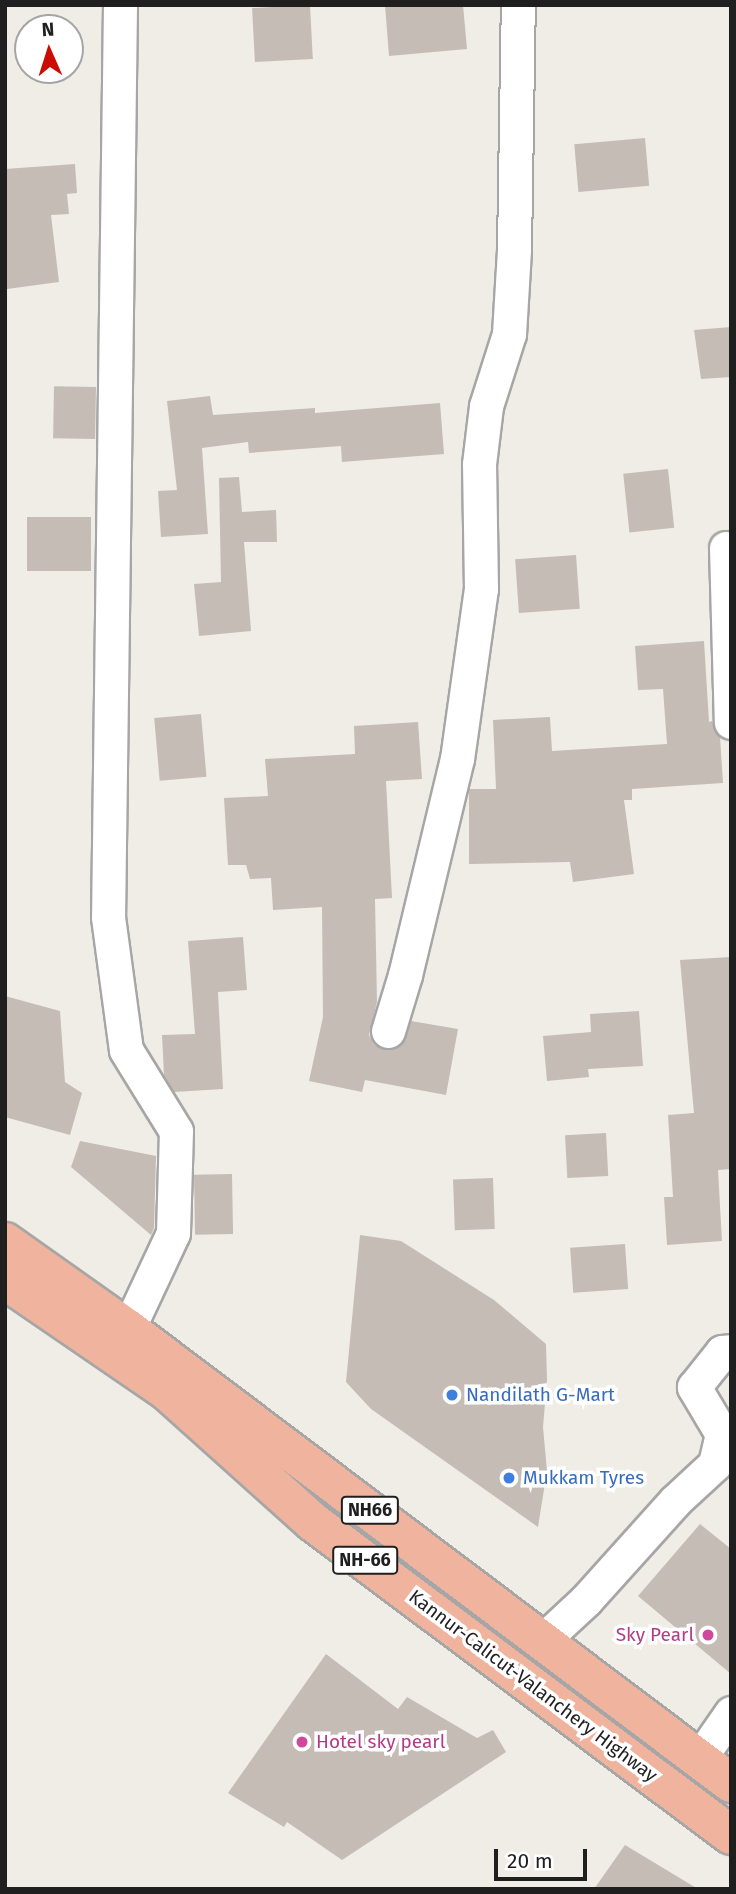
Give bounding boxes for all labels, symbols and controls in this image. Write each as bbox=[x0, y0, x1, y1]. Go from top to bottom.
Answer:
north arrow bbox=[14, 14, 84, 84]
text: N bbox=[41, 18, 55, 41]
place label: Nandilath G-Mart bbox=[466, 1384, 615, 1406]
marker: Nandilath G-Mart bbox=[444, 1387, 460, 1403]
place label: Mukkam Tyres bbox=[523, 1467, 644, 1489]
marker: Mukkam Tyres bbox=[501, 1470, 517, 1486]
road number: NH66 bbox=[340, 1496, 400, 1525]
road number: NH-66 bbox=[332, 1546, 398, 1574]
street label: Kannur-Calicut-Valanchery Highway bbox=[404, 1585, 662, 1787]
place label: Sky Pearl bbox=[616, 1624, 694, 1646]
marker: Sky Pearl bbox=[700, 1627, 716, 1643]
place label: Hotel sky pearl bbox=[316, 1731, 445, 1753]
marker: Hotel sky pearl bbox=[294, 1734, 310, 1750]
scale bar bbox=[498, 1834, 591, 1878]
text: 20 m bbox=[507, 1848, 553, 1874]

